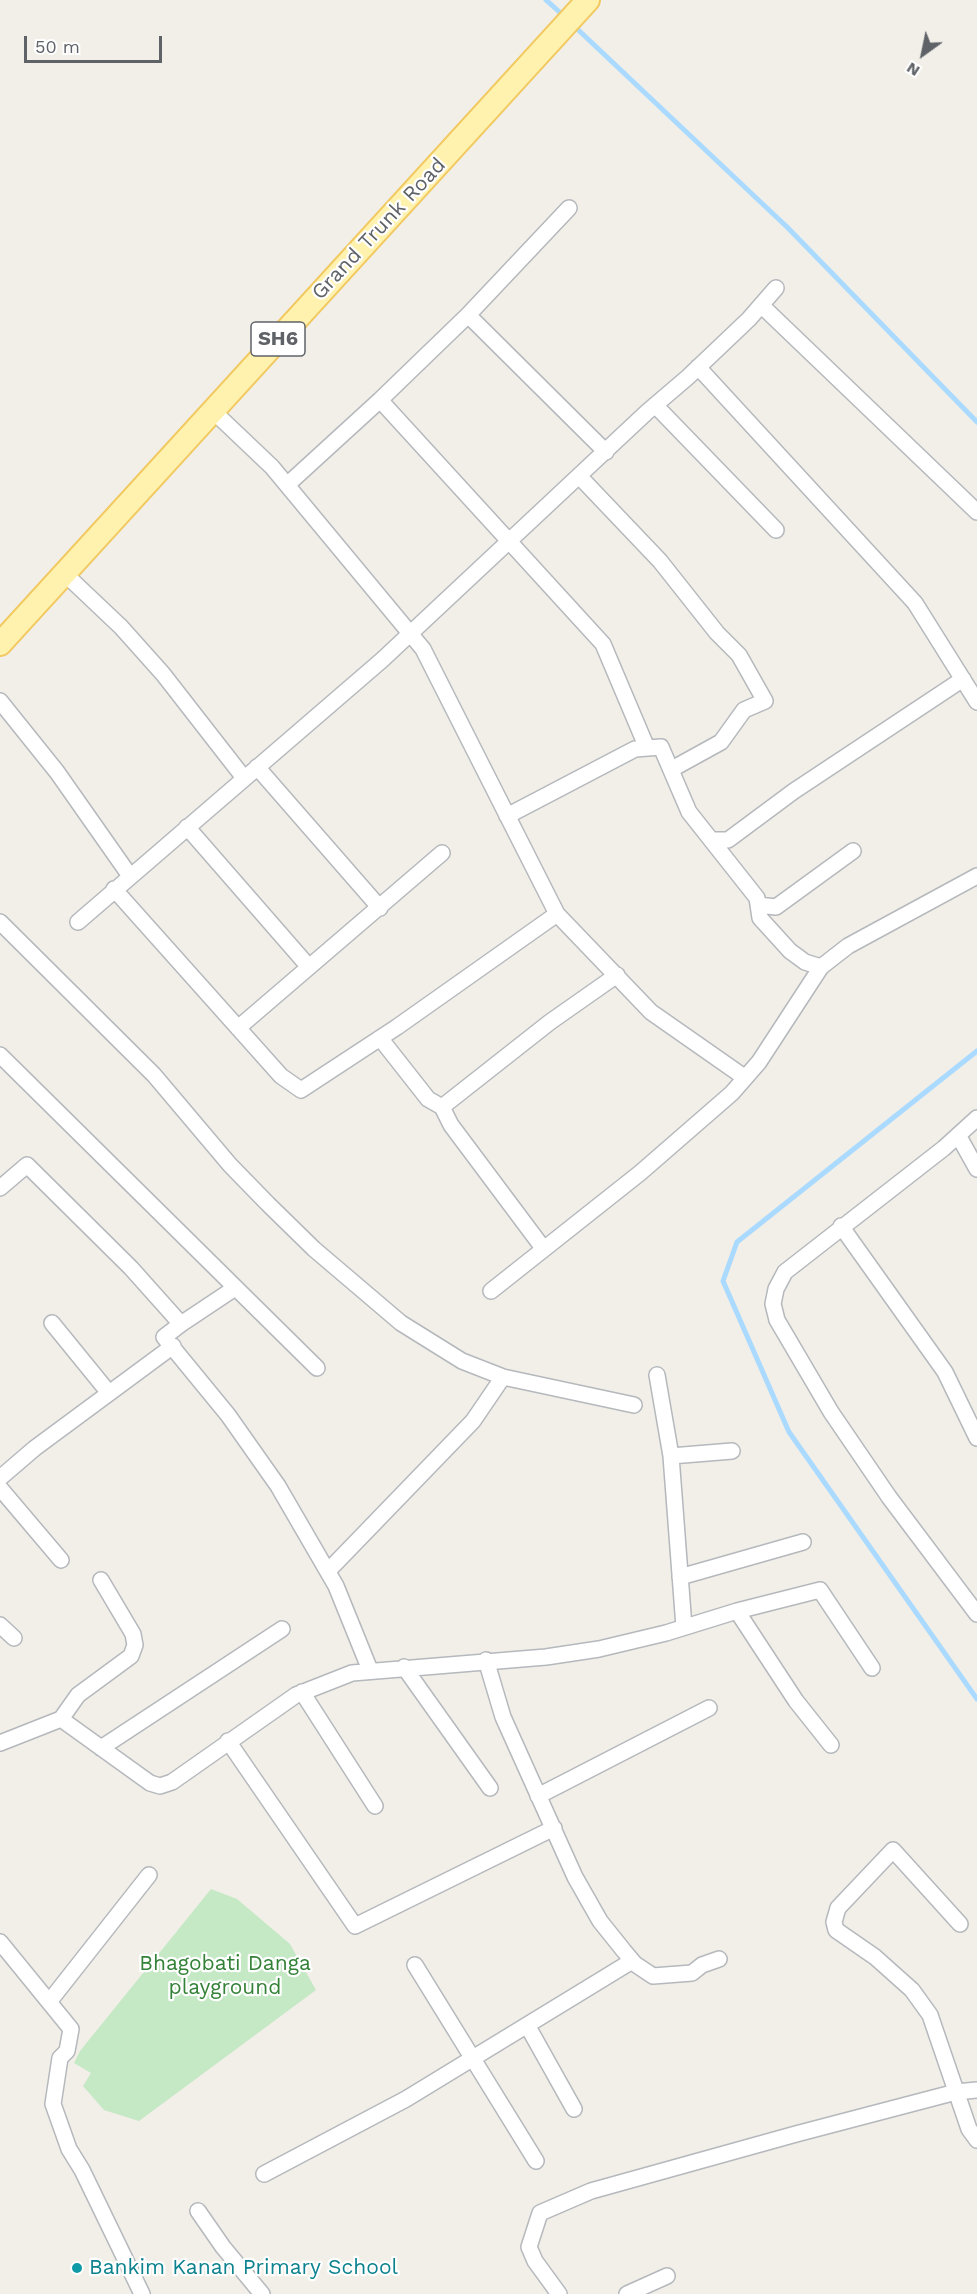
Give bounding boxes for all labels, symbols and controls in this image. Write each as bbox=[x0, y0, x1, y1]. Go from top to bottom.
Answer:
scale bar bbox=[27, 24, 165, 62]
north arrow bbox=[893, 24, 953, 84]
text: 50 m bbox=[35, 36, 80, 57]
text: N bbox=[903, 58, 923, 81]
street label: Grand Trunk Road bbox=[307, 153, 451, 305]
road number: SH6 bbox=[251, 322, 305, 356]
park label: Bhagobati Danga playground bbox=[139, 1951, 311, 2001]
place label: Bankim Kanan Primary School bbox=[89, 2255, 398, 2281]
marker: Bankim Kanan Primary School bbox=[70, 2261, 84, 2275]

